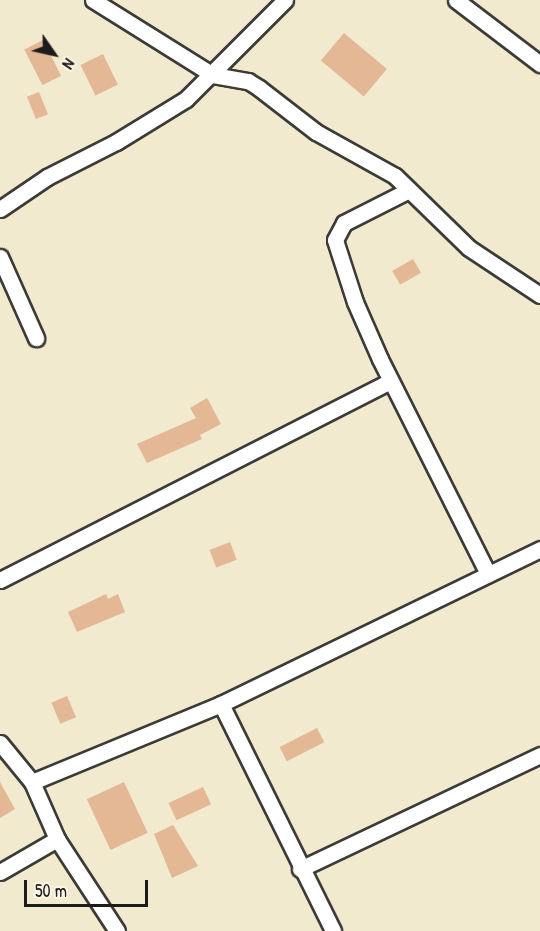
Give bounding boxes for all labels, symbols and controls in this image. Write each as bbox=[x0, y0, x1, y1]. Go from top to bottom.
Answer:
north arrow bbox=[24, 24, 84, 84]
text: N bbox=[57, 54, 80, 74]
scale bar bbox=[27, 868, 152, 906]
text: 50 m bbox=[35, 878, 67, 903]

